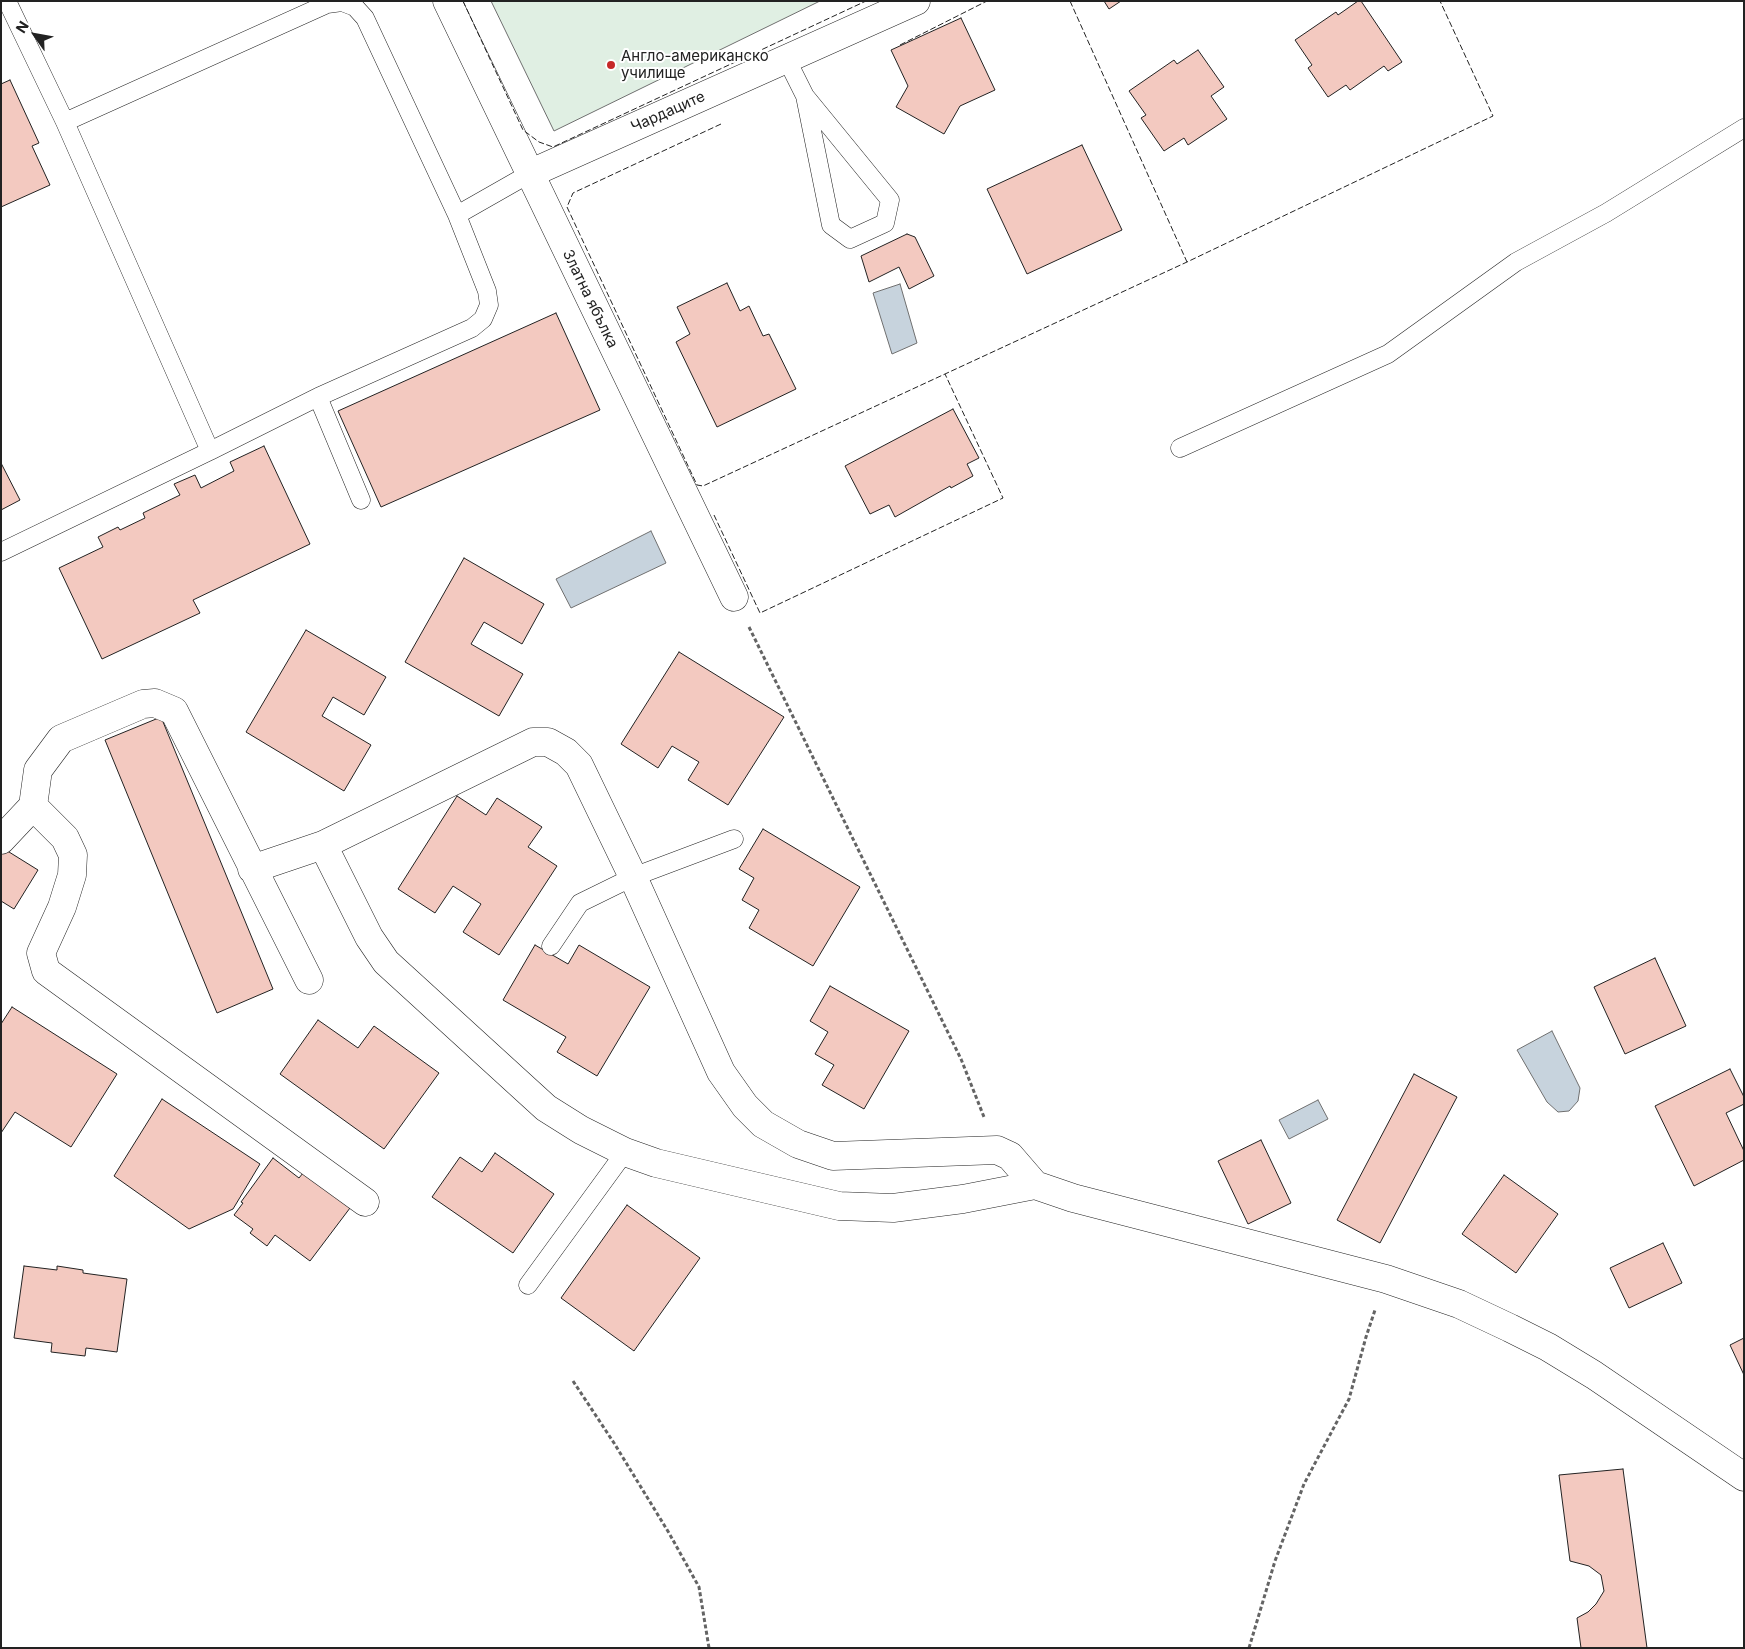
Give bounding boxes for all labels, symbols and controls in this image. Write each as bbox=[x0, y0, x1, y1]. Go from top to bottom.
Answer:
north arrow bbox=[10, 10, 60, 60]
text: N bbox=[12, 18, 32, 36]
place label: Англо-американско училище bbox=[621, 47, 769, 82]
marker: Англо-американско училище bbox=[605, 59, 617, 71]
street label: Чардаците bbox=[628, 88, 708, 136]
street label: Златна ябълка bbox=[558, 247, 622, 351]

